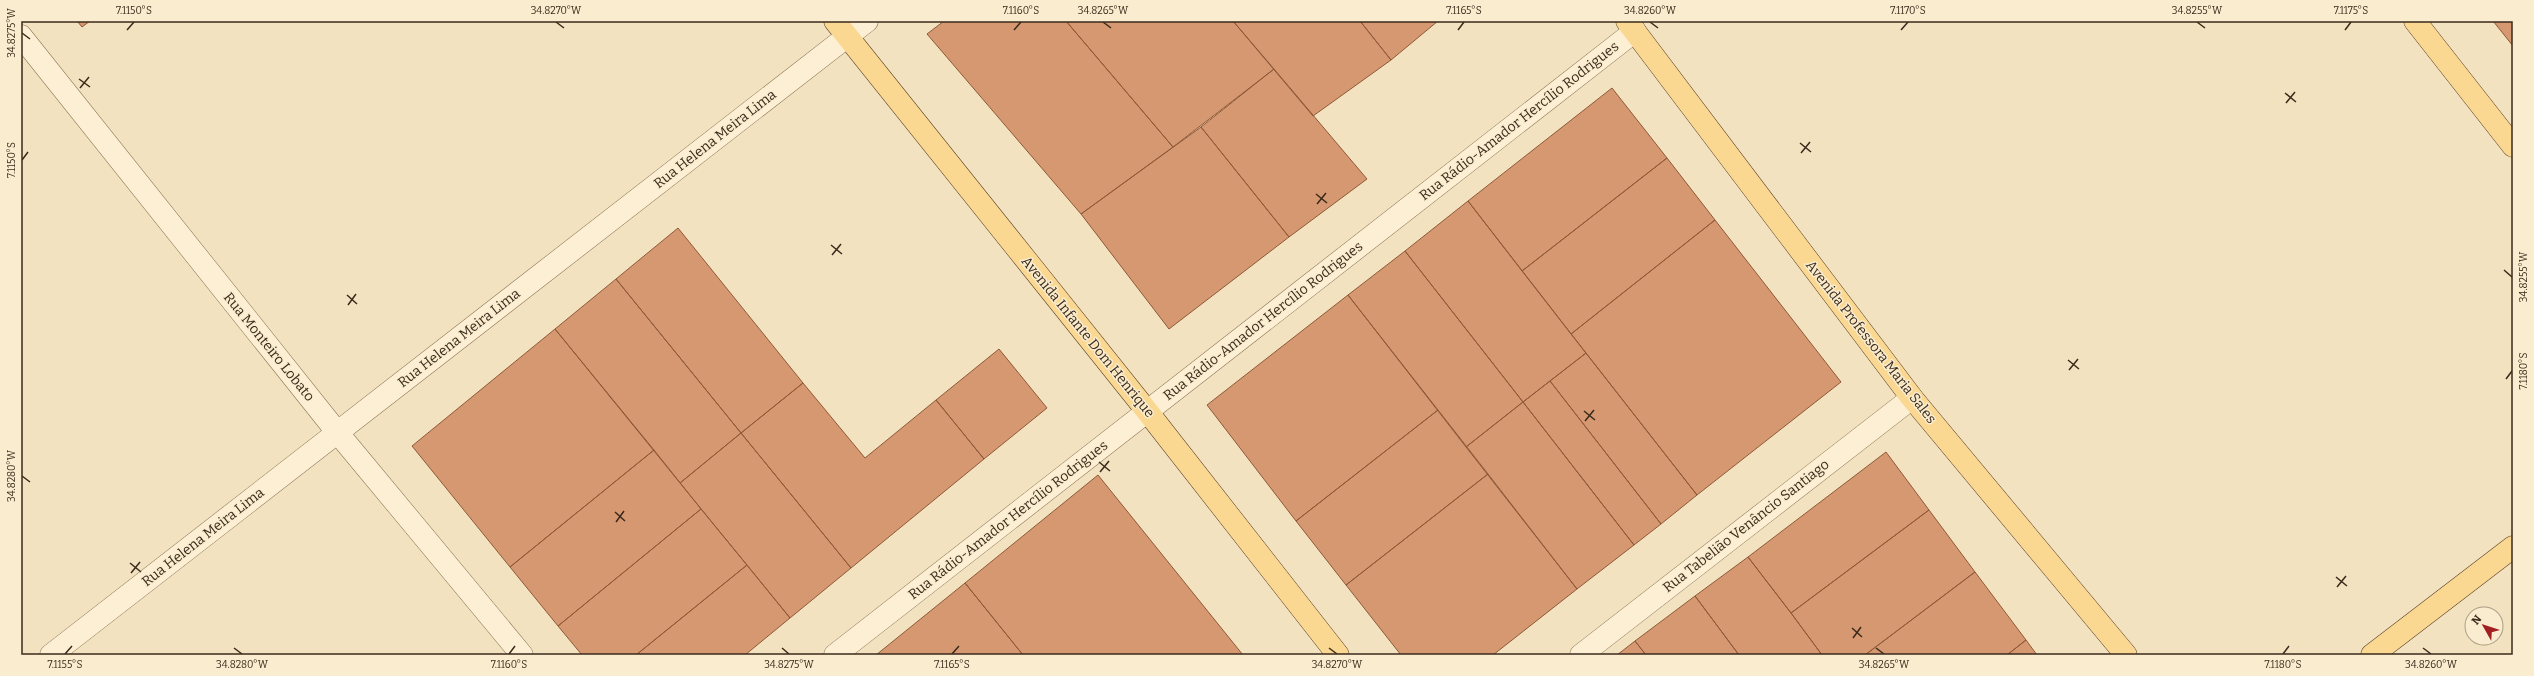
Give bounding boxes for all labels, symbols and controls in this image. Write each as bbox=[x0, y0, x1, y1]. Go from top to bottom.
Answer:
text: 7.1150°S bbox=[116, 5, 152, 17]
text: 34.8270°W bbox=[531, 5, 582, 17]
text: 7.1160°S bbox=[1003, 5, 1039, 17]
text: 34.8265°W bbox=[1078, 5, 1129, 17]
text: 7.1165°S bbox=[1446, 5, 1482, 17]
text: 34.8260°W bbox=[1624, 5, 1677, 17]
text: 7.1170°S bbox=[1890, 5, 1926, 17]
text: 34.8255°W bbox=[2172, 5, 2223, 17]
text: 7.1175°S bbox=[2334, 5, 2368, 17]
text: 34.8275°W bbox=[6, 7, 18, 58]
street label: Rua Rádio-Amador Hercílio Rodrigues bbox=[1416, 38, 1622, 204]
street label: Rua Helena Meira Lima bbox=[650, 86, 780, 192]
text: 7.1150°S bbox=[6, 142, 18, 178]
street label: Rua Rádio-Amador Hercílio Rodrigues bbox=[1160, 238, 1366, 404]
text: 34.8255°W bbox=[2518, 251, 2530, 302]
street label: Avenida Infante Dom Henrique bbox=[1018, 253, 1158, 421]
street label: Avenida Professora Maria Sales bbox=[1802, 257, 1940, 427]
street label: Rua Helena Meira Lima bbox=[394, 285, 524, 391]
street label: Rua Monteiro Lobato bbox=[220, 289, 318, 405]
text: 7.1180°S bbox=[2518, 353, 2530, 389]
street label: Rua Rádio-Amador Hercílio Rodrigues bbox=[905, 437, 1111, 603]
text: 34.8280°W bbox=[6, 449, 18, 502]
street label: Rua Tabelião Venâncio Santiago bbox=[1660, 456, 1832, 596]
street label: Rua Helena Meira Lima bbox=[138, 484, 268, 590]
north arrow bbox=[2464, 606, 2504, 646]
text: N bbox=[2469, 612, 2485, 627]
text: 7.1155°S bbox=[47, 659, 83, 671]
text: 34.8280°W bbox=[216, 659, 269, 671]
text: 7.1160°S bbox=[491, 659, 527, 671]
text: 34.8275°W bbox=[764, 659, 815, 671]
text: 7.1165°S bbox=[934, 659, 970, 671]
text: 34.8270°W bbox=[1312, 659, 1363, 671]
text: 34.8265°W bbox=[1859, 659, 1910, 671]
text: 7.1180°S bbox=[2265, 659, 2301, 671]
text: 34.8260°W bbox=[2405, 659, 2458, 671]

